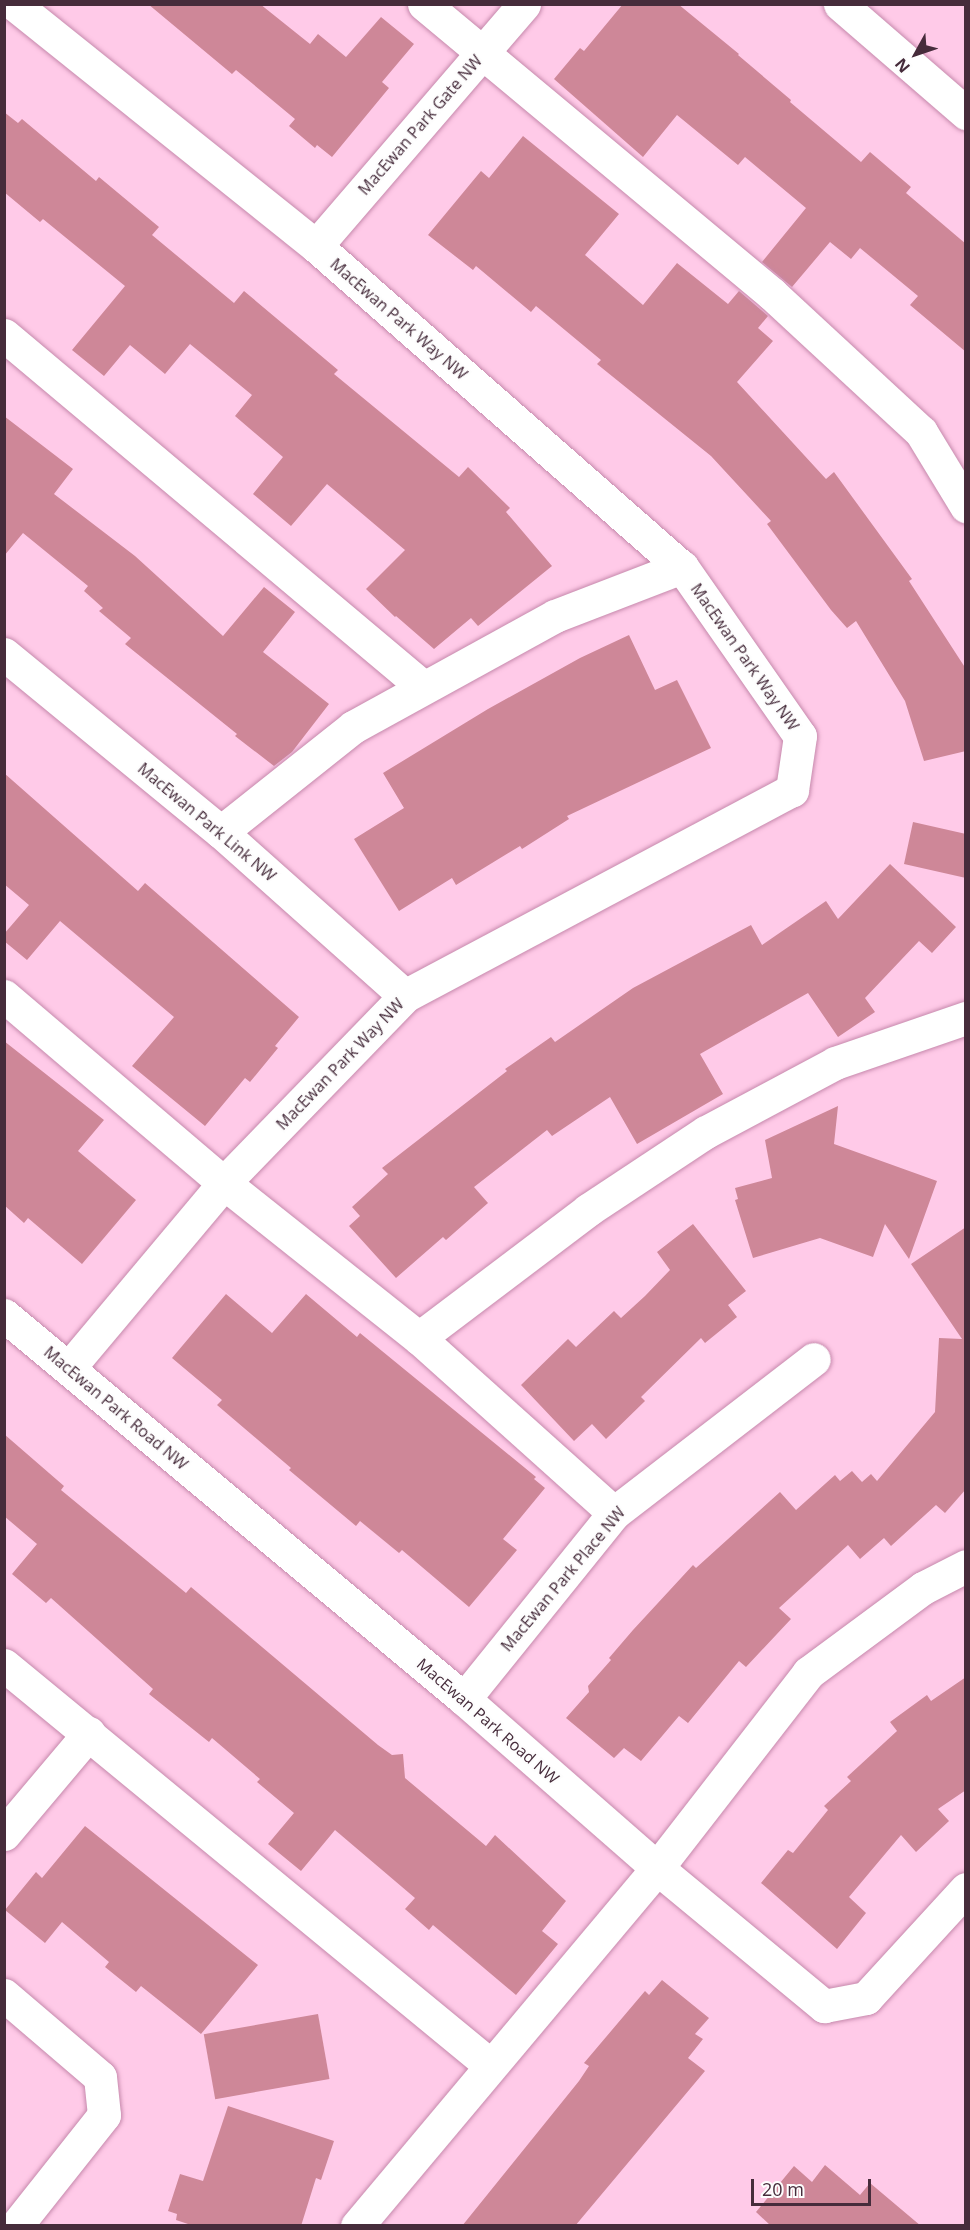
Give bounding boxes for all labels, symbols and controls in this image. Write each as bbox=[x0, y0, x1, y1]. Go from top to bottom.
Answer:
north arrow bbox=[886, 24, 946, 84]
street label: MacEwan Park Gate NW bbox=[354, 51, 486, 199]
text: N bbox=[890, 54, 915, 78]
street label: MacEwan Park Way NW bbox=[327, 254, 471, 384]
street label: MacEwan Park Way NW bbox=[687, 580, 803, 734]
street label: MacEwan Park Link NW bbox=[134, 759, 280, 885]
street label: MacEwan Park Way NW bbox=[272, 994, 408, 1134]
street label: MacEwan Park Road NW bbox=[40, 1342, 192, 1474]
street label: MacEwan Park Place NW bbox=[497, 1503, 629, 1655]
street label: MacEwan Park Road NW bbox=[413, 1654, 563, 1788]
scale bar bbox=[754, 2167, 874, 2205]
text: 20 m bbox=[762, 2177, 804, 2201]

